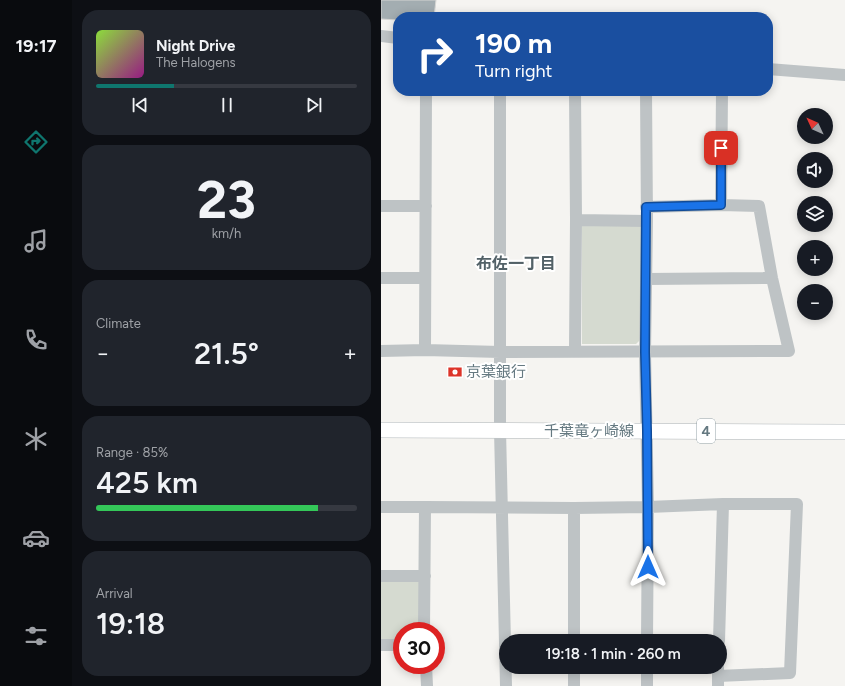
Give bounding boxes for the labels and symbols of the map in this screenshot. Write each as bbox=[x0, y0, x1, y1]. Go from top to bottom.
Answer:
north arrow bbox=[797, 108, 833, 144]
pin bbox=[704, 131, 738, 165]
district label: 布佐一丁目 bbox=[476, 254, 556, 273]
place label: 京葉銀行 bbox=[466, 363, 526, 381]
bank icon: 京葉銀行 bbox=[447, 364, 463, 380]
road number: 4 bbox=[697, 419, 715, 443]
street label: 千葉竜ヶ崎線 bbox=[544, 422, 634, 440]
position arrow bbox=[627, 546, 669, 588]
speed limit sign: 30 bbox=[393, 622, 445, 674]

